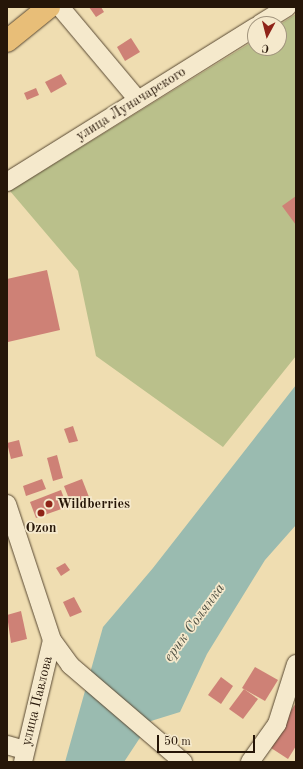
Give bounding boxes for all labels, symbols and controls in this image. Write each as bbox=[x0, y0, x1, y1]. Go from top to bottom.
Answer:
north arrow bbox=[247, 16, 287, 56]
text: С bbox=[261, 42, 270, 53]
street label: улица Луначарского bbox=[73, 63, 189, 145]
place label: Wildberries bbox=[57, 496, 130, 512]
marker: Wildberries bbox=[44, 499, 54, 509]
marker: Ozon bbox=[36, 508, 46, 518]
place label: Ozon bbox=[25, 520, 57, 536]
water label: ерик Солянка bbox=[160, 580, 230, 666]
street label: улица Павлова bbox=[18, 654, 56, 748]
scale bar bbox=[159, 727, 257, 753]
text: 50 m bbox=[164, 736, 191, 748]

